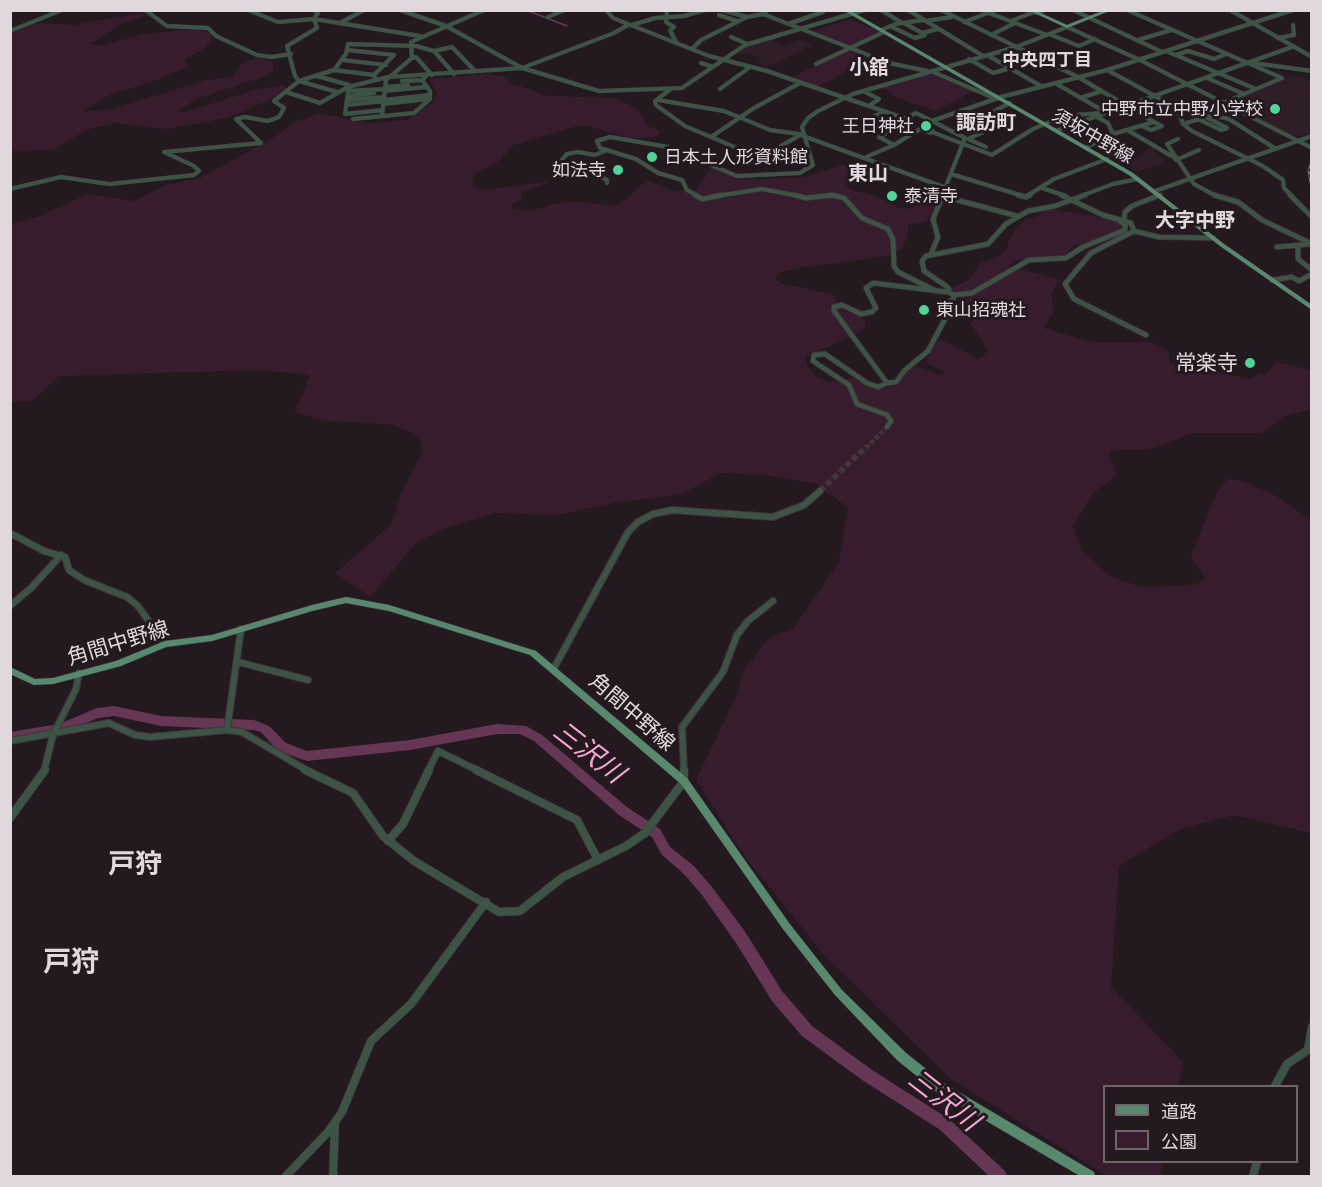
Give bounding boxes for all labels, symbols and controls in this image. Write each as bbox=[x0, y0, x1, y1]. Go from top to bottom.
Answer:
district label: 中央四丁目 bbox=[1002, 49, 1092, 71]
district label: 小舘 bbox=[849, 55, 889, 79]
place label: 中野市立中野小学校 bbox=[1101, 98, 1263, 120]
marker: 中野市立中野小学校 bbox=[1268, 102, 1282, 116]
street label: 須坂中野線 bbox=[1049, 104, 1137, 168]
district label: 諏訪町 bbox=[956, 110, 1016, 134]
place label: 王日神社 bbox=[842, 115, 914, 137]
marker: 王日神社 bbox=[919, 119, 933, 133]
place label: 日本土人形資料館 bbox=[664, 146, 808, 168]
marker: 日本土人形資料館 bbox=[645, 150, 659, 164]
place label: 如法寺 bbox=[552, 159, 606, 181]
district label: 東山 bbox=[848, 161, 888, 185]
marker: 如法寺 bbox=[611, 163, 625, 177]
place label: 泰清寺 bbox=[904, 185, 958, 207]
marker: 泰清寺 bbox=[885, 189, 899, 203]
district label: 大字中野 bbox=[1155, 208, 1235, 232]
place label: 東山招魂社 bbox=[936, 299, 1026, 321]
marker: 東山招魂社 bbox=[917, 303, 931, 317]
place label: 常楽寺 bbox=[1175, 350, 1238, 376]
marker: 常楽寺 bbox=[1243, 356, 1257, 370]
street label: 角間中野線 bbox=[64, 616, 172, 670]
street label: 角間中野線 bbox=[584, 668, 680, 756]
water label: 三沢川 bbox=[547, 714, 631, 790]
district label: 戸狩 bbox=[108, 848, 162, 880]
district label: 戸狩 bbox=[43, 945, 99, 979]
water label: 三沢川 bbox=[902, 1062, 986, 1138]
legend bbox=[1103, 1085, 1298, 1163]
text: 道路 bbox=[1161, 1100, 1197, 1122]
text: 公園 bbox=[1161, 1130, 1197, 1152]

